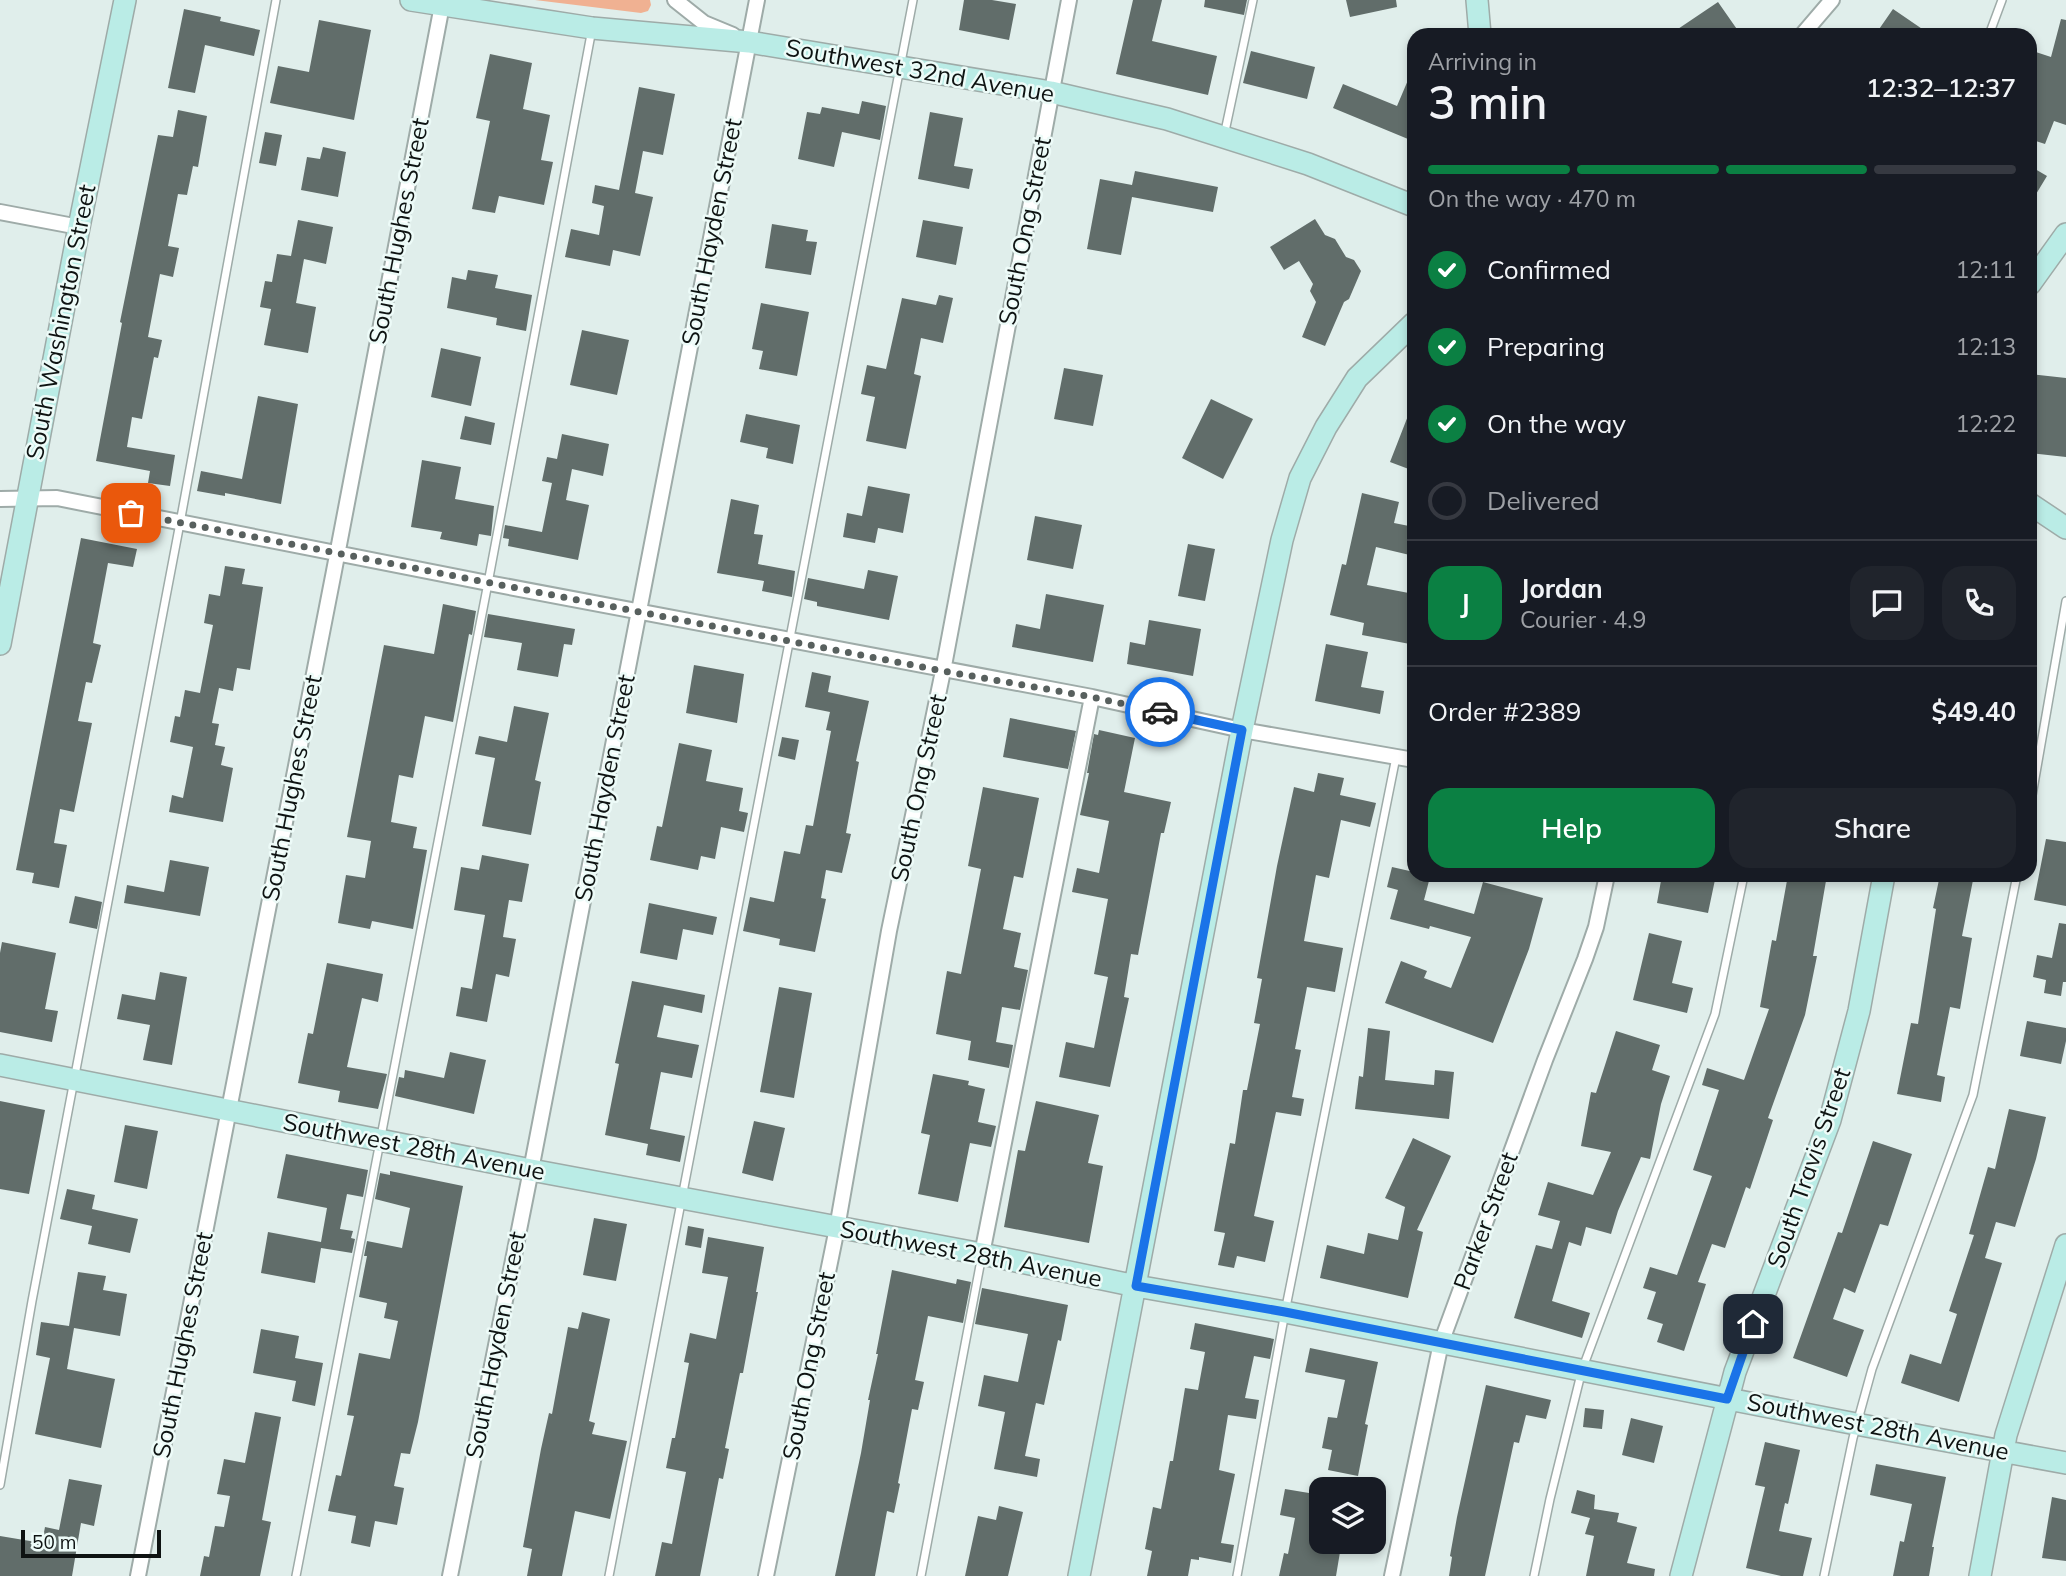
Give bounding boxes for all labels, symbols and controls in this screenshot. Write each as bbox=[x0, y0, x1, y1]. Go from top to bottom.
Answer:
street label: Southwest 32nd Avenue bbox=[784, 32, 1057, 108]
text: Arriving in bbox=[1428, 47, 1537, 76]
text: 12:32–12:37 bbox=[1866, 71, 2016, 104]
text: 3 min bbox=[1428, 73, 1547, 131]
street label: South Hughes Street bbox=[361, 115, 435, 346]
street label: South Hayden Street bbox=[674, 116, 748, 348]
street label: South Ong Street bbox=[991, 134, 1057, 327]
street label: South Washington Street bbox=[19, 182, 101, 462]
text: On the way · 470 m bbox=[1428, 184, 1636, 213]
icon: check bbox=[1428, 251, 1466, 289]
text: Confirmed bbox=[1487, 253, 1611, 286]
text: 12:11 bbox=[1956, 255, 2016, 284]
icon: check bbox=[1428, 328, 1466, 366]
text: Preparing bbox=[1487, 330, 1605, 363]
text: 12:13 bbox=[1956, 332, 2016, 361]
icon: check bbox=[1428, 405, 1466, 443]
text: On the way bbox=[1487, 407, 1626, 440]
text: 12:22 bbox=[1956, 409, 2016, 438]
pin bbox=[101, 483, 161, 543]
text: Delivered bbox=[1487, 484, 1600, 517]
icon: bag bbox=[112, 494, 150, 532]
button: chat bbox=[1850, 566, 1924, 640]
button: phone bbox=[1942, 566, 2016, 640]
text: Jordan bbox=[1520, 572, 1603, 605]
text: J bbox=[1460, 587, 1470, 620]
text: Courier · 4.9 bbox=[1520, 605, 1646, 634]
street label: South Hughes Street bbox=[254, 672, 328, 903]
street label: South Hayden Street bbox=[567, 672, 641, 904]
courier bbox=[1125, 677, 1195, 747]
street label: South Ong Street bbox=[884, 691, 953, 884]
icon: car bbox=[1141, 693, 1179, 731]
text: Order #2389 bbox=[1428, 695, 1581, 728]
text: $49.40 bbox=[1932, 695, 2016, 728]
button: Help bbox=[1428, 788, 1715, 868]
button: Share bbox=[1729, 788, 2016, 868]
street label: South Travis Street bbox=[1760, 1064, 1856, 1272]
street label: Southwest 28th Avenue bbox=[281, 1106, 548, 1186]
street label: Parker Street bbox=[1446, 1148, 1524, 1294]
street label: Southwest 28th Avenue bbox=[838, 1213, 1105, 1293]
street label: South Hughes Street bbox=[145, 1229, 219, 1460]
street label: South Hayden Street bbox=[458, 1229, 532, 1461]
street label: South Ong Street bbox=[775, 1269, 841, 1462]
pin bbox=[1723, 1294, 1783, 1354]
icon: home bbox=[1734, 1305, 1772, 1343]
street label: Southwest 28th Avenue bbox=[1745, 1386, 2012, 1466]
map controls bbox=[1309, 1477, 1386, 1554]
button: layers bbox=[1309, 1477, 1386, 1554]
scale bar bbox=[21, 1527, 161, 1559]
text: 50 m bbox=[32, 1530, 76, 1554]

